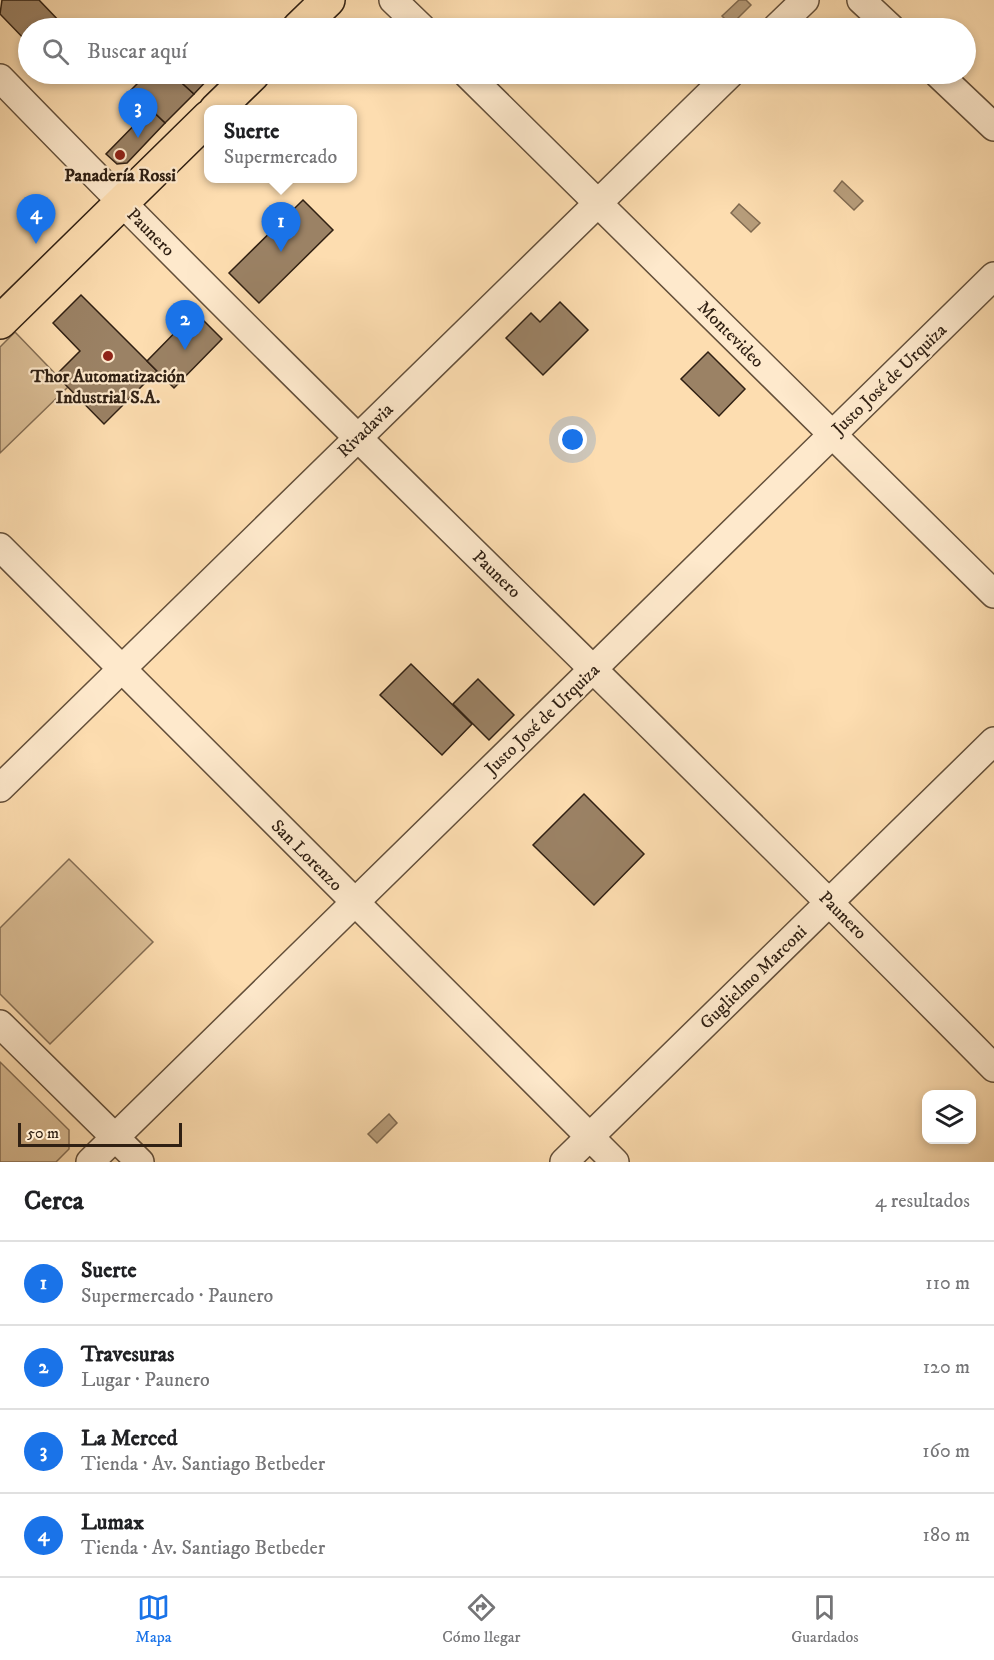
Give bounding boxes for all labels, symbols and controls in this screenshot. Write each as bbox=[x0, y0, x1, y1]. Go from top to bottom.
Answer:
search box bbox=[18, 18, 976, 84]
icon: search bbox=[39, 35, 72, 68]
text: Buscar aquí bbox=[87, 38, 187, 65]
pin: 3 bbox=[118, 88, 158, 138]
popup bbox=[204, 105, 357, 183]
text: Suerte bbox=[224, 118, 279, 145]
text: Supermercado bbox=[224, 145, 337, 170]
marker: Panadería Rossi bbox=[113, 148, 127, 162]
place label: Panadería Rossi bbox=[64, 165, 176, 187]
pin: 4 bbox=[16, 194, 56, 244]
pin: 1 bbox=[262, 202, 300, 252]
street label: Paunero bbox=[122, 204, 179, 262]
street label: Montevideo bbox=[692, 297, 768, 373]
pin: 2 bbox=[166, 300, 204, 350]
street label: Justo José de Urquiza bbox=[826, 319, 952, 441]
marker: Thor Automatización Industrial S.A. bbox=[101, 349, 115, 363]
place label: Thor Automatización Industrial S.A. bbox=[30, 366, 186, 409]
street label: Rivadavia bbox=[333, 399, 398, 463]
your location bbox=[558, 425, 587, 454]
street label: Paunero bbox=[467, 546, 525, 603]
street label: Justo José de Urquiza bbox=[479, 659, 605, 781]
street label: San Lorenzo bbox=[266, 815, 347, 896]
street label: Paunero bbox=[814, 887, 871, 945]
street label: Guglielmo Marconi bbox=[696, 921, 812, 1034]
map controls bbox=[922, 1090, 976, 1144]
button: layers bbox=[922, 1090, 976, 1144]
scale bar bbox=[18, 1120, 182, 1148]
text: 50 m bbox=[27, 1123, 59, 1143]
text: Cerca bbox=[24, 1185, 84, 1218]
text: 4 resultados bbox=[875, 1189, 970, 1214]
text: Suerte bbox=[81, 1257, 137, 1284]
text: 1 bbox=[40, 1271, 47, 1296]
text: 110 m bbox=[925, 1271, 970, 1296]
text: Supermercado · Paunero bbox=[81, 1284, 273, 1309]
text: Travesuras bbox=[81, 1341, 174, 1368]
text: 2 bbox=[39, 1355, 48, 1380]
text: 120 m bbox=[923, 1355, 970, 1380]
text: Lugar · Paunero bbox=[81, 1368, 210, 1393]
text: La Merced bbox=[81, 1425, 178, 1452]
text: 3 bbox=[40, 1439, 47, 1464]
text: 160 m bbox=[922, 1439, 970, 1464]
text: Tienda · Av. Santiago Betbeder bbox=[81, 1452, 325, 1477]
text: Lumax bbox=[81, 1509, 144, 1536]
text: 4 bbox=[38, 1523, 49, 1548]
text: 180 m bbox=[923, 1523, 970, 1548]
text: Tienda · Av. Santiago Betbeder bbox=[81, 1536, 325, 1561]
tab: Mapa bbox=[135, 1591, 172, 1647]
tab: Cómo llegar bbox=[442, 1591, 521, 1647]
tab: Guardados bbox=[791, 1591, 859, 1647]

